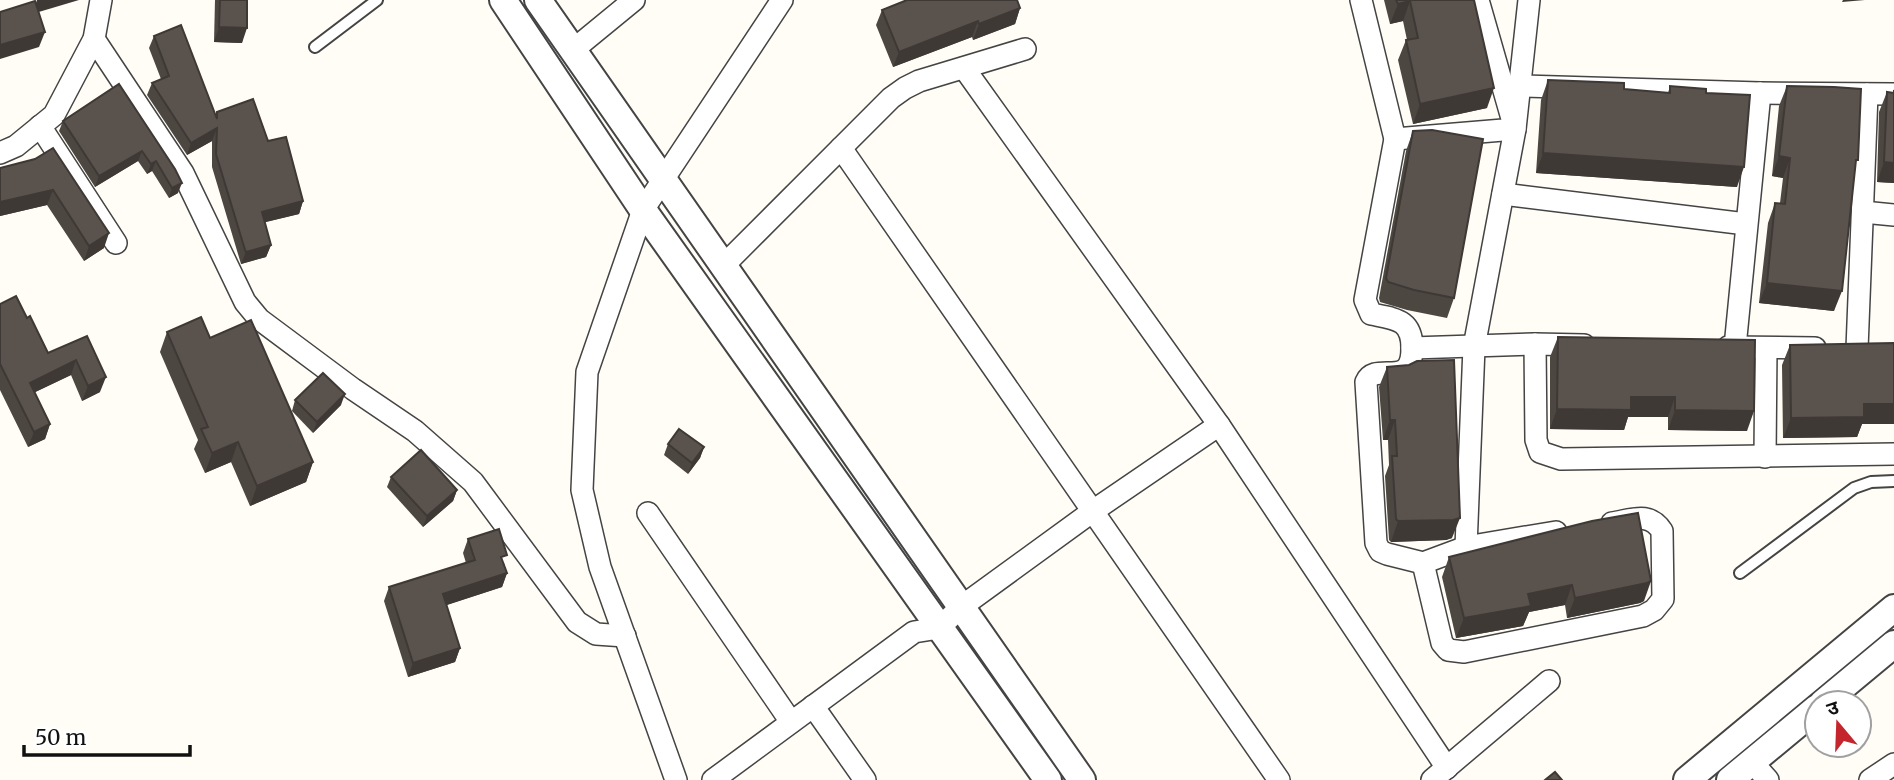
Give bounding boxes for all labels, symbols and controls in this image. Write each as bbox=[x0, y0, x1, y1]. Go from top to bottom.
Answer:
north arrow bbox=[1803, 689, 1873, 759]
text: उ bbox=[1823, 694, 1842, 721]
scale bar bbox=[24, 714, 191, 758]
text: 50 m bbox=[35, 724, 86, 751]

